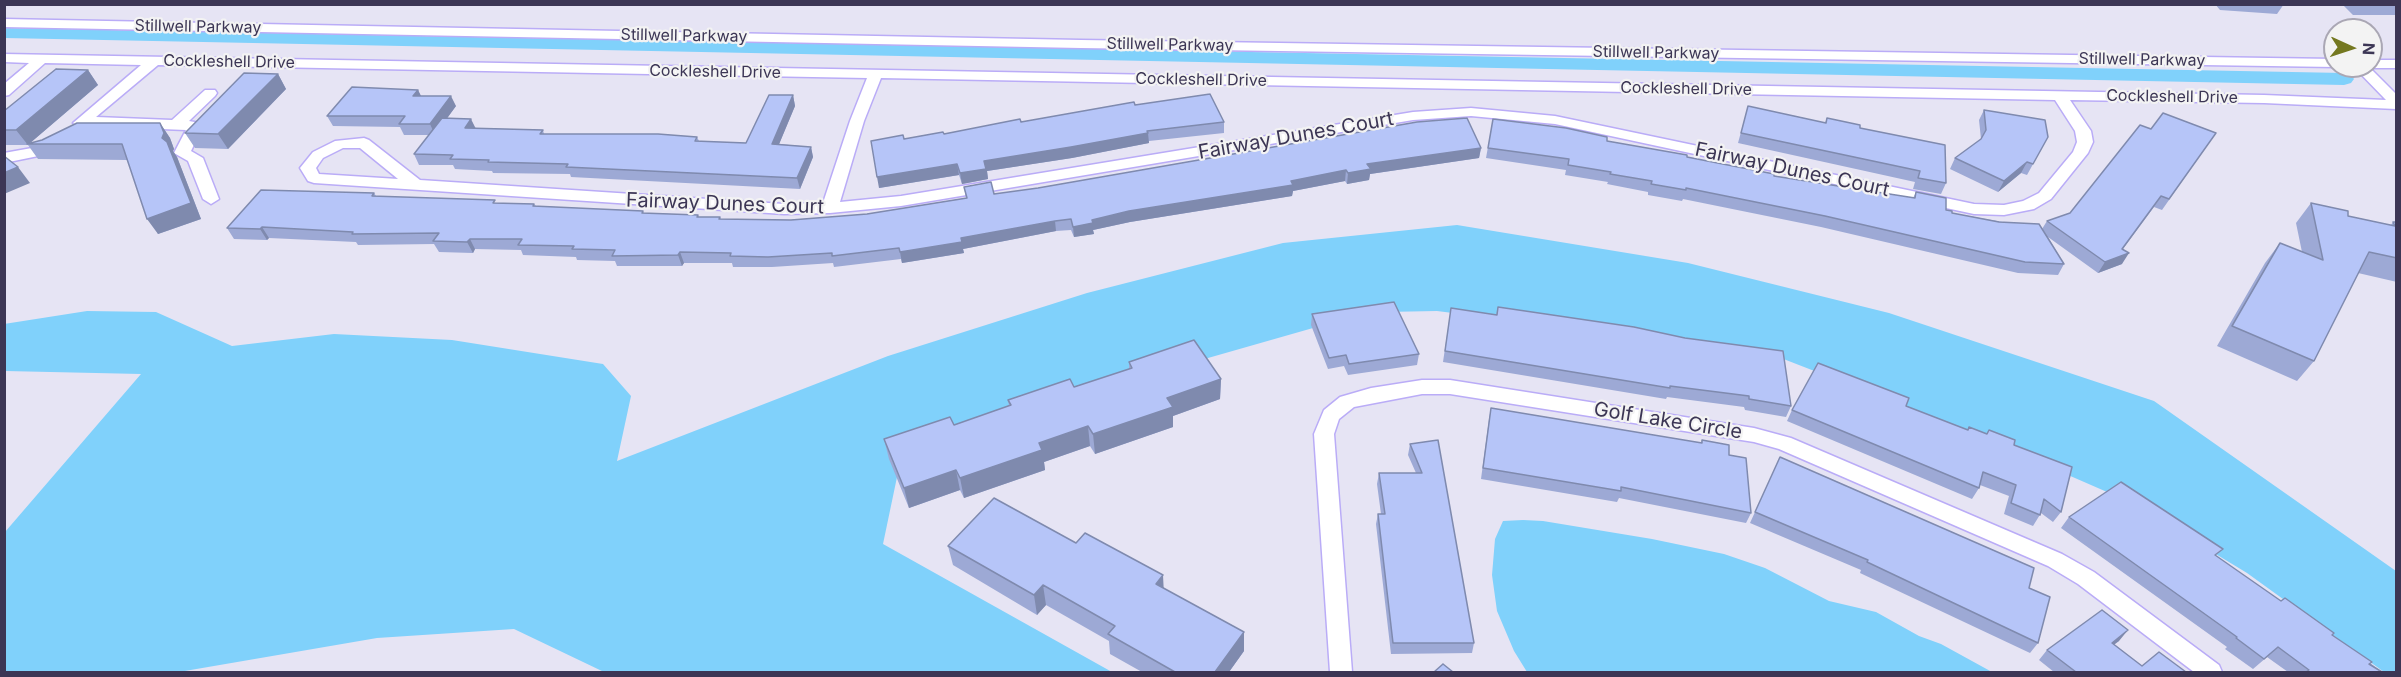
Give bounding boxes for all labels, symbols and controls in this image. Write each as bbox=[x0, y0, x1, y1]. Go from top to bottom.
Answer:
street label: Stillwell Parkway bbox=[135, 16, 261, 38]
north arrow bbox=[2323, 18, 2383, 78]
street label: Stillwell Parkway bbox=[621, 25, 747, 47]
street label: Stillwell Parkway bbox=[1107, 34, 1233, 56]
street label: Stillwell Parkway bbox=[1593, 42, 1719, 64]
text: N bbox=[2359, 42, 2379, 55]
street label: Stillwell Parkway bbox=[2079, 49, 2205, 71]
street label: Cockleshell Drive bbox=[163, 51, 295, 73]
street label: Cockleshell Drive bbox=[649, 61, 781, 83]
street label: Cockleshell Drive bbox=[1135, 69, 1267, 91]
street label: Cockleshell Drive bbox=[1620, 78, 1752, 100]
street label: Cockleshell Drive bbox=[2106, 86, 2238, 108]
street label: Fairway Dunes Court bbox=[1196, 107, 1396, 165]
street label: Fairway Dunes Court bbox=[1693, 138, 1891, 202]
street label: Fairway Dunes Court bbox=[626, 189, 824, 219]
street label: Golf Lake Circle bbox=[1592, 397, 1744, 445]

